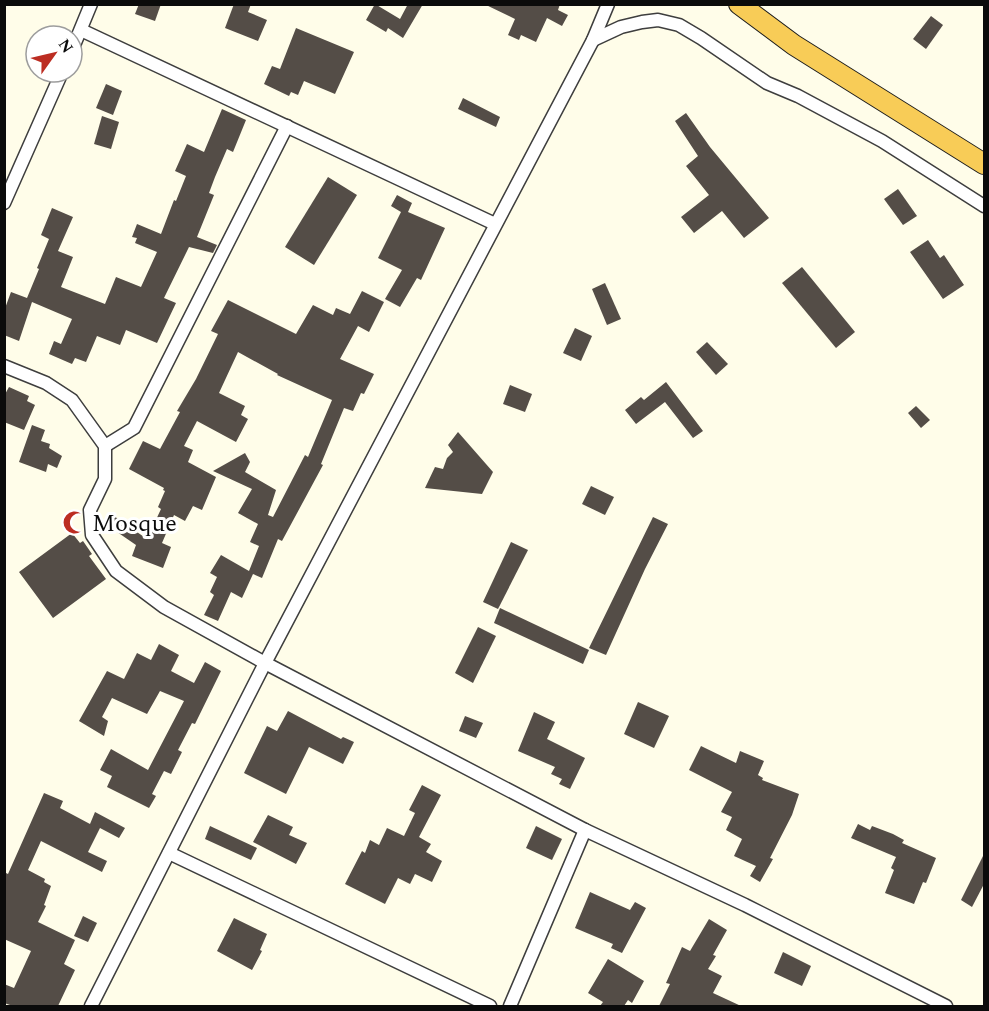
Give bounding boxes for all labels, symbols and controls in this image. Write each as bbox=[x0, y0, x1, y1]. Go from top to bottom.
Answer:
north arrow bbox=[24, 24, 84, 84]
text: N bbox=[52, 34, 79, 58]
place label: Mosque bbox=[92, 506, 177, 542]
mosque icon: Mosque bbox=[61, 510, 87, 536]

